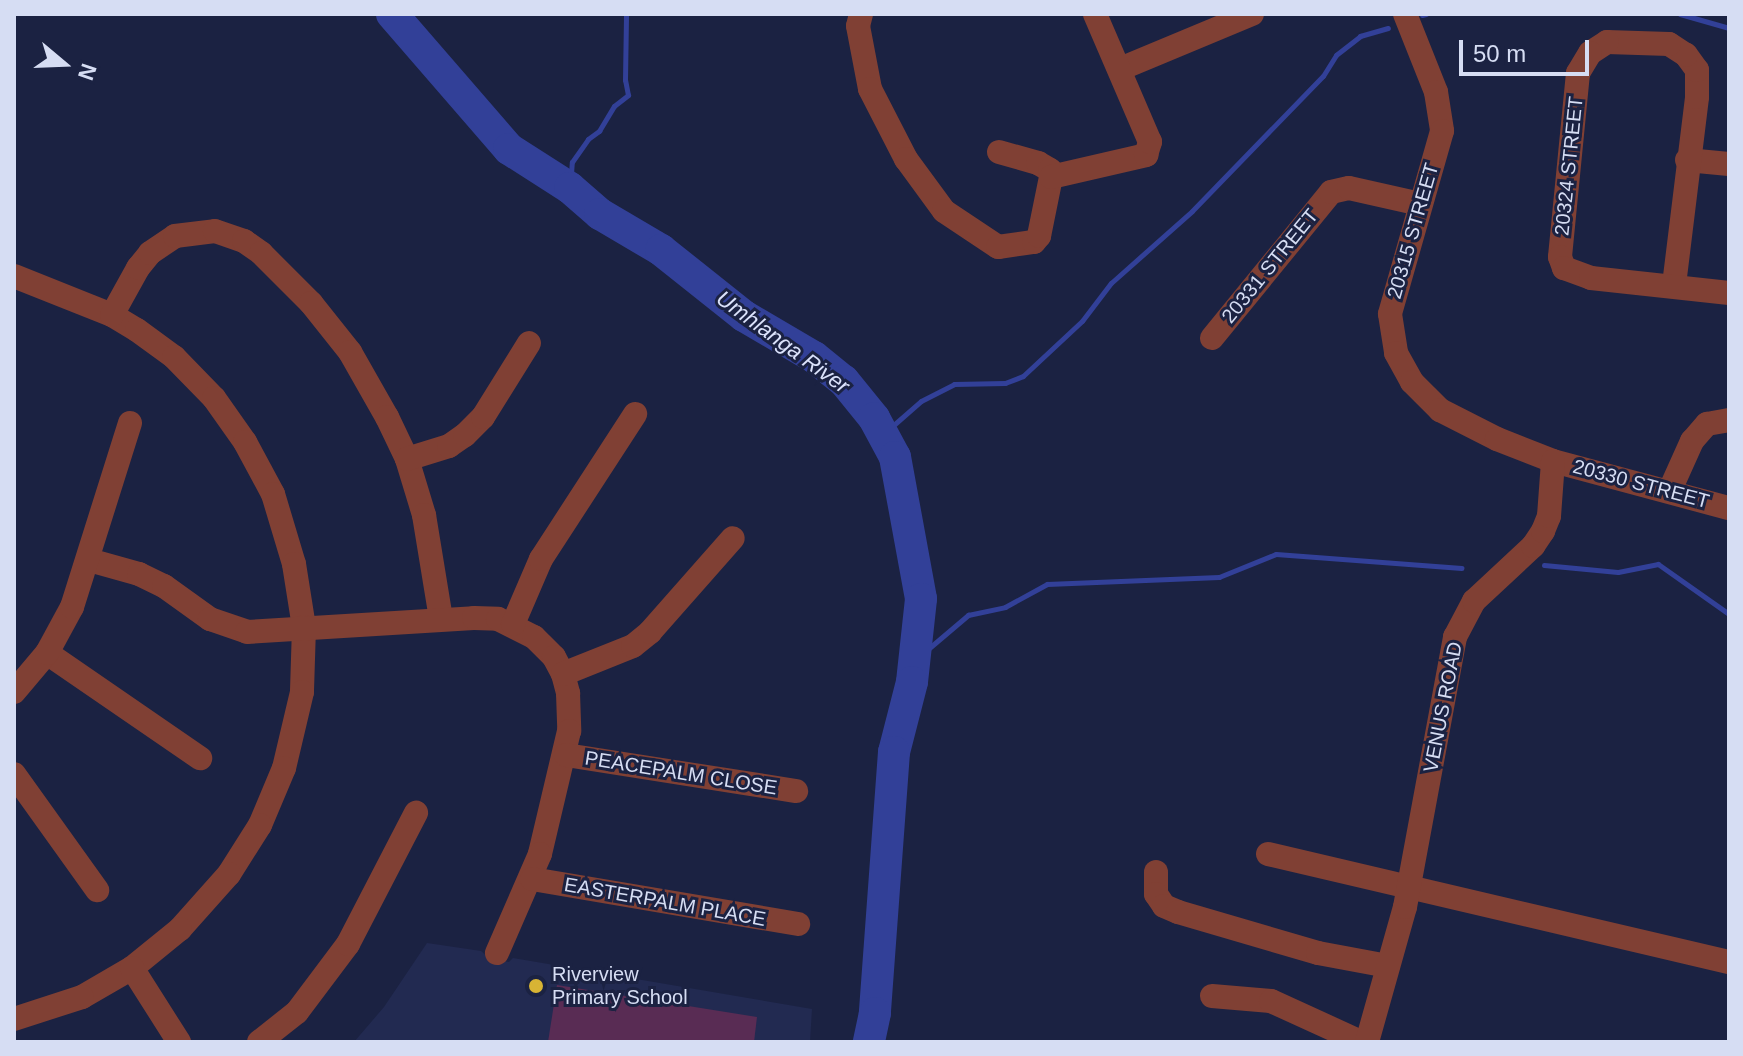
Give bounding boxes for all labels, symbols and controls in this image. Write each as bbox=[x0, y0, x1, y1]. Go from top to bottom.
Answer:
north arrow bbox=[24, 24, 104, 104]
scale bar bbox=[1463, 24, 1593, 74]
text: 50 m bbox=[1473, 40, 1526, 67]
text: N bbox=[73, 60, 102, 84]
street label: 20324 STREET bbox=[1550, 95, 1588, 237]
street label: 20315 STREET bbox=[1382, 160, 1444, 302]
street label: 20331 STREET bbox=[1217, 204, 1323, 328]
water label: Umhlanga River bbox=[711, 285, 855, 399]
street label: 20330 STREET bbox=[1570, 454, 1712, 514]
street label: VENUS ROAD bbox=[1419, 640, 1467, 774]
street label: PEACEPALM CLOSE bbox=[583, 746, 779, 800]
street label: EASTERPALM PLACE bbox=[562, 872, 768, 932]
place label: Riverview Primary School bbox=[552, 962, 688, 1009]
marker: Riverview Primary School bbox=[527, 977, 545, 995]

